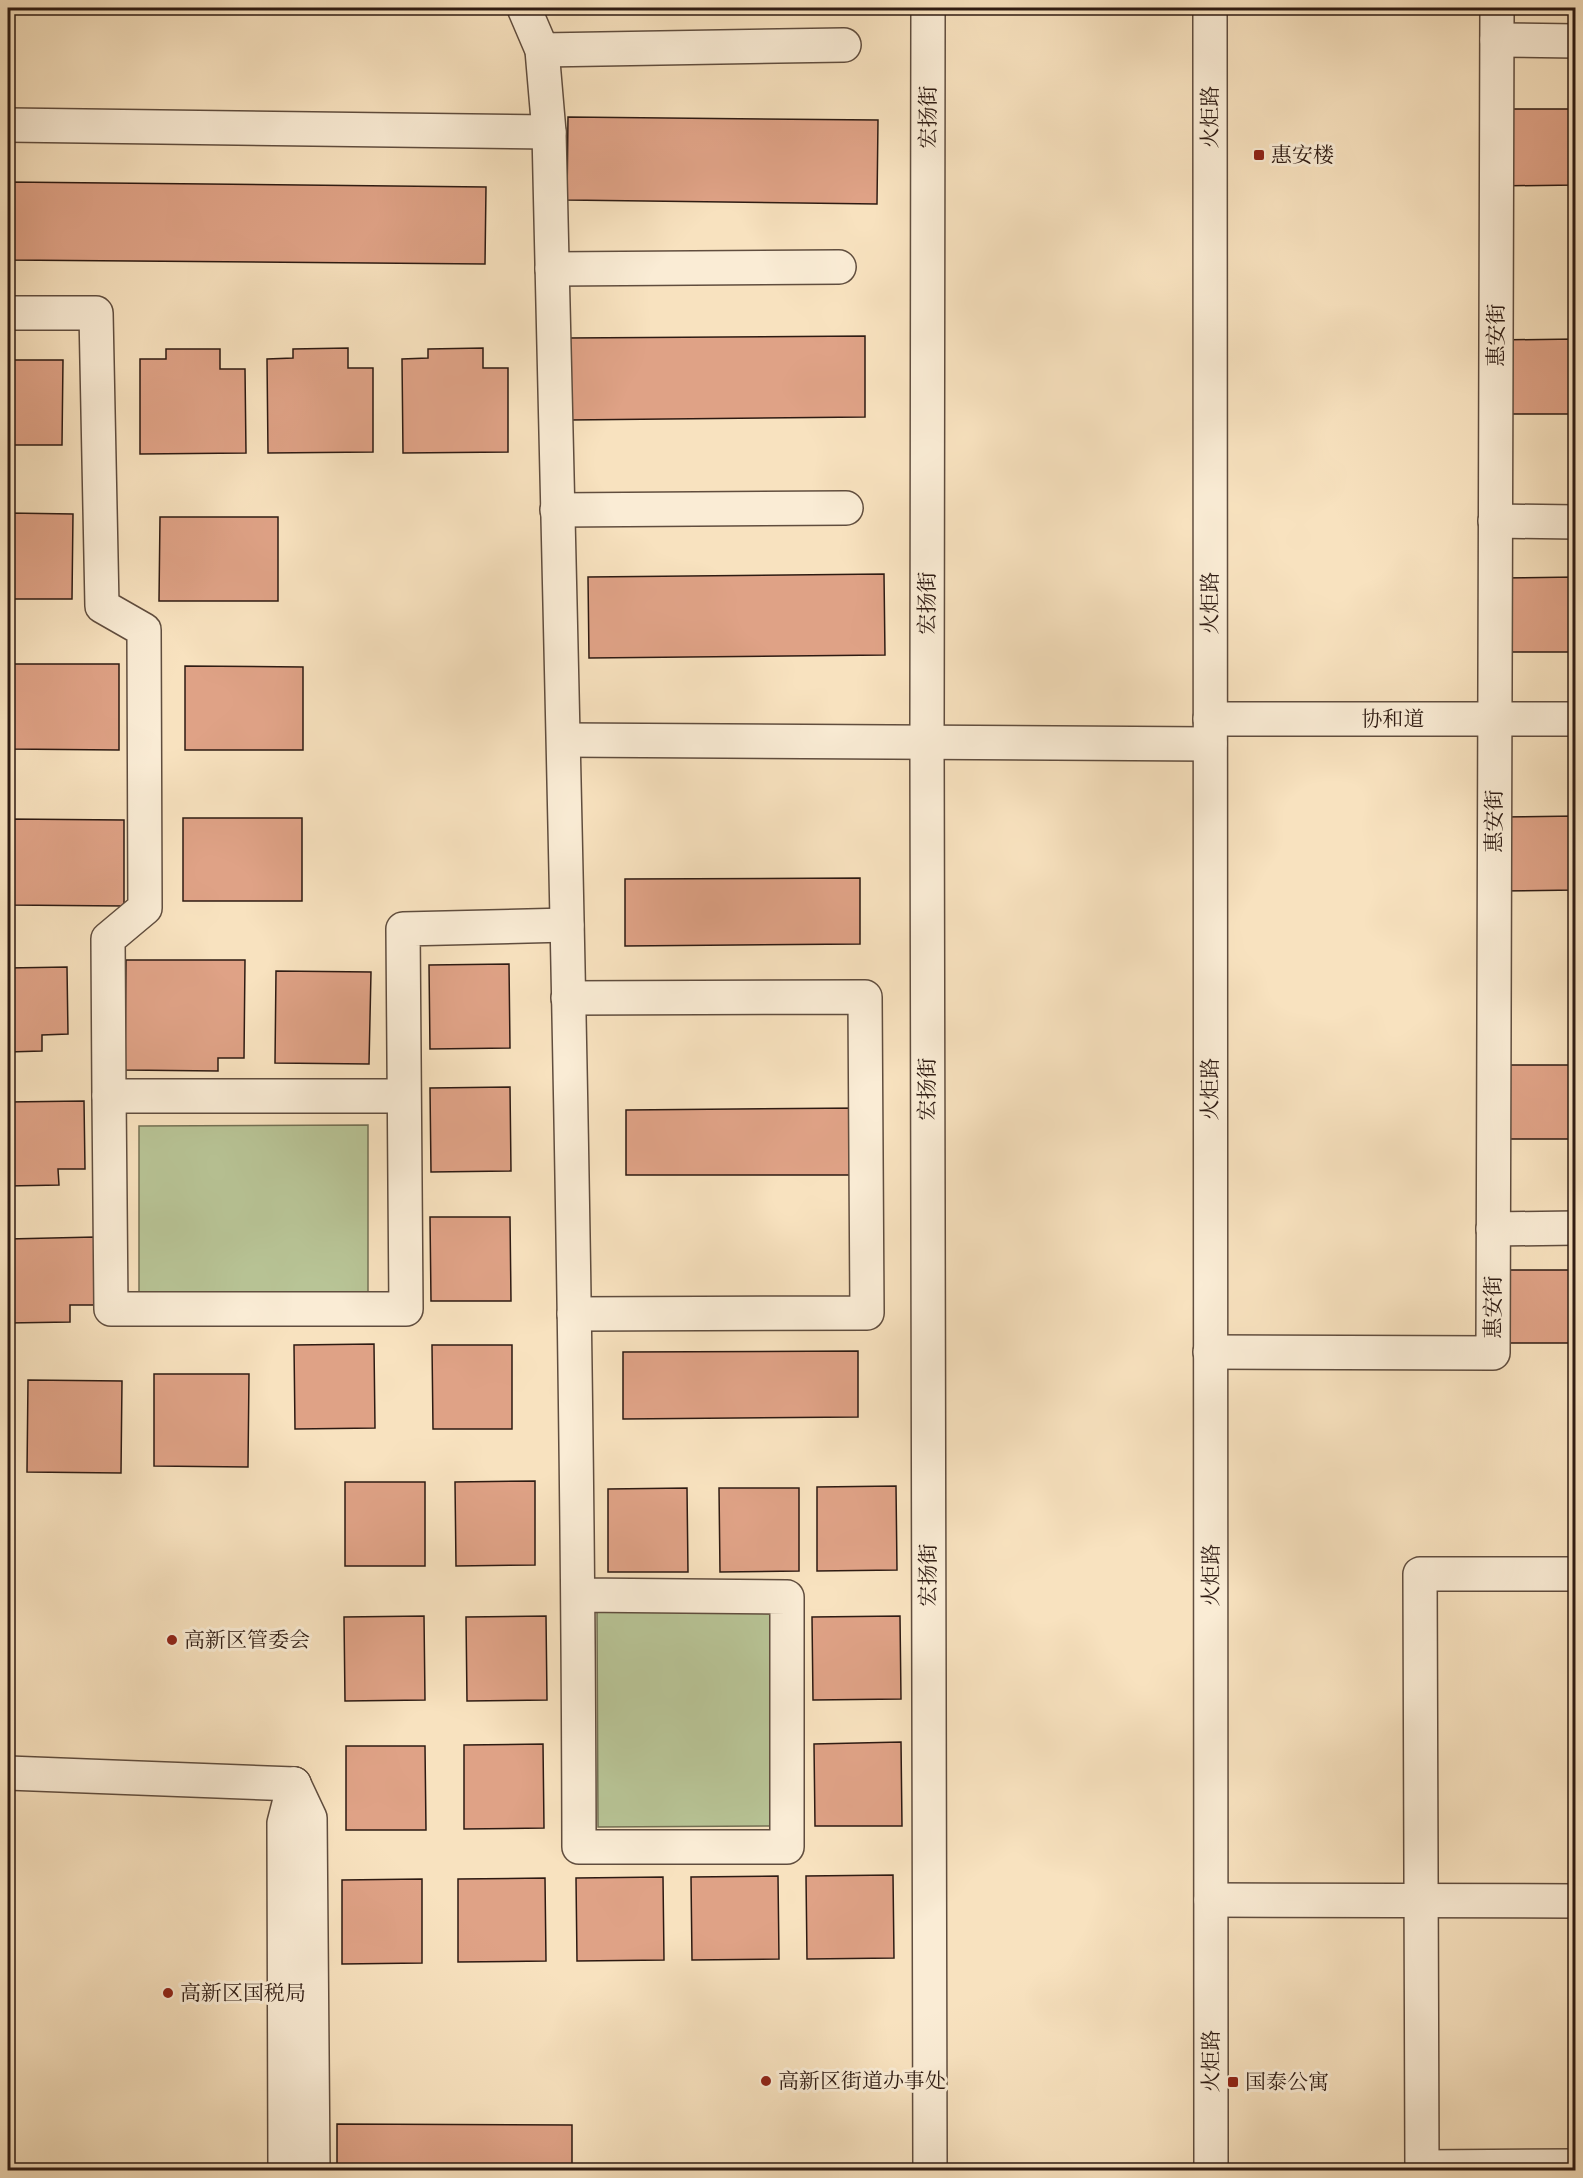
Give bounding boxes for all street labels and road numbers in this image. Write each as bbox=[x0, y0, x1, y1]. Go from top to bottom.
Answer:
street label: 宏扬街 bbox=[916, 86, 940, 149]
street label: 火炬路 bbox=[1198, 86, 1222, 149]
street label: 惠安街 bbox=[1484, 304, 1508, 367]
street label: 宏扬街 bbox=[915, 572, 939, 635]
street label: 火炬路 bbox=[1198, 572, 1222, 635]
street label: 协和道 bbox=[1362, 707, 1425, 731]
street label: 惠安街 bbox=[1482, 790, 1506, 853]
street label: 宏扬街 bbox=[915, 1058, 939, 1121]
street label: 火炬路 bbox=[1198, 1058, 1222, 1121]
street label: 惠安街 bbox=[1481, 1276, 1505, 1339]
street label: 宏扬街 bbox=[916, 1544, 940, 1607]
street label: 火炬路 bbox=[1199, 1544, 1223, 1607]
street label: 火炬路 bbox=[1199, 2030, 1223, 2093]

